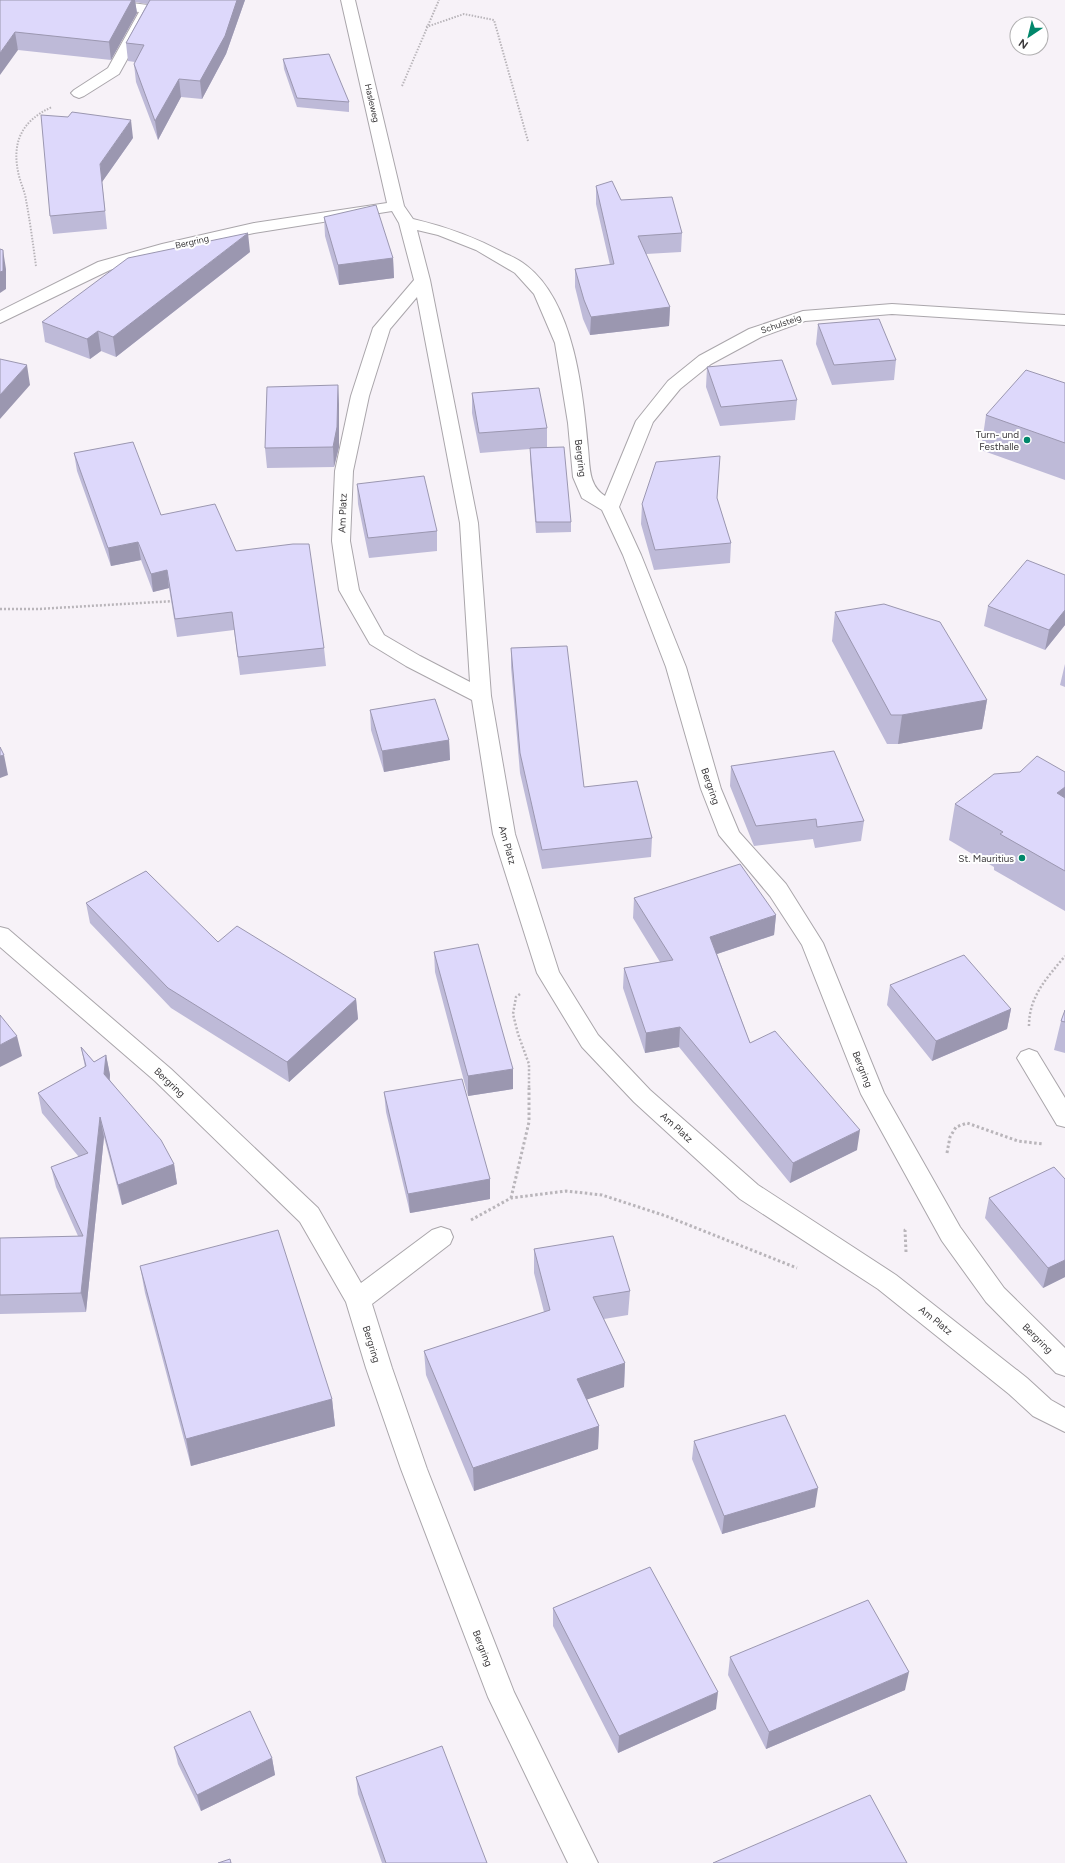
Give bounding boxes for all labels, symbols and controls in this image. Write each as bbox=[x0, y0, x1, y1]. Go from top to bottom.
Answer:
north arrow bbox=[1009, 16, 1049, 56]
text: N bbox=[1016, 36, 1031, 52]
street label: Hasleweg bbox=[363, 82, 382, 123]
street label: Bergring bbox=[174, 232, 210, 251]
street label: Schulsteig bbox=[759, 311, 803, 336]
place label: Turn- und Festhalle bbox=[976, 428, 1020, 453]
marker: Turn- und Festhalle bbox=[1022, 435, 1032, 445]
street label: Bergring bbox=[572, 438, 589, 478]
street label: Am Platz bbox=[335, 493, 350, 533]
street label: Bergring bbox=[698, 766, 723, 806]
street label: Am Platz bbox=[496, 824, 519, 866]
place label: St. Mauritius bbox=[958, 852, 1014, 865]
marker: St. Mauritius bbox=[1017, 853, 1027, 863]
street label: Bergring bbox=[849, 1049, 876, 1089]
street label: Bergring bbox=[151, 1065, 188, 1100]
street label: Am Platz bbox=[658, 1109, 696, 1145]
street label: Am Platz bbox=[916, 1303, 955, 1338]
street label: Bergring bbox=[1020, 1320, 1056, 1356]
street label: Bergring bbox=[360, 1324, 383, 1364]
street label: Bergring bbox=[470, 1628, 495, 1668]

